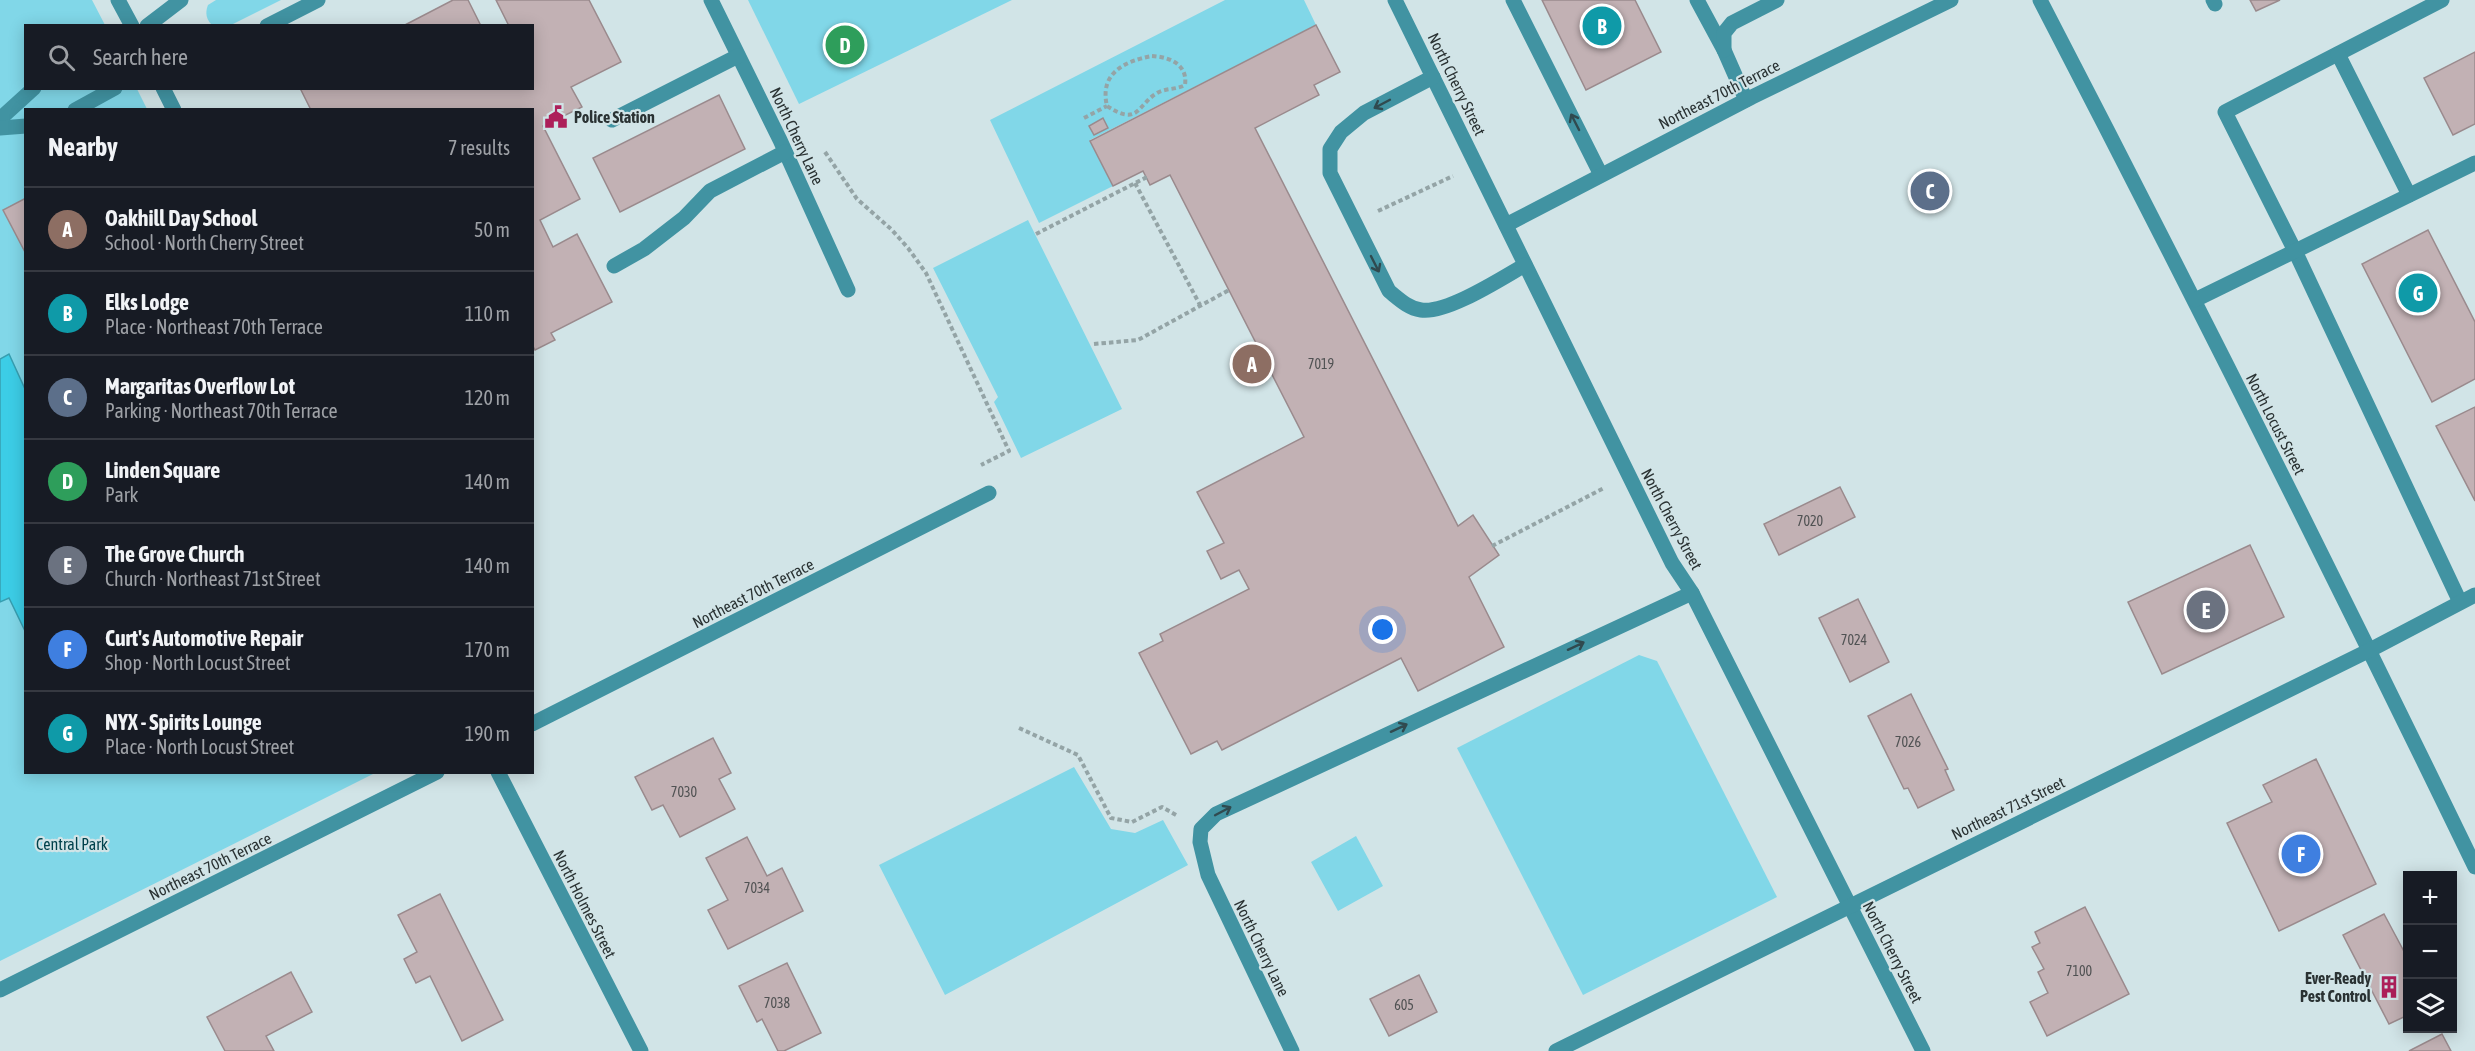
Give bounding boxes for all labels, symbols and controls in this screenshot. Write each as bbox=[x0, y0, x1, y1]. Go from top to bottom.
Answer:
pin: B bbox=[1582, 3, 1622, 48]
pin: D bbox=[826, 22, 864, 68]
search box bbox=[24, 24, 534, 90]
street label: North Cherry Street bbox=[1424, 30, 1490, 139]
icon: search bbox=[45, 41, 78, 74]
text: Search here bbox=[93, 44, 188, 70]
street label: Northeast 70th Terrace bbox=[1655, 56, 1783, 132]
street label: North Cherry Lane bbox=[766, 85, 827, 188]
one-way arrow bbox=[1373, 99, 1391, 110]
public building icon: Police Station bbox=[543, 104, 569, 130]
place label: Police Station bbox=[574, 108, 655, 126]
one-way arrow bbox=[1568, 114, 1580, 132]
text: Nearby bbox=[48, 132, 118, 162]
text: 7 results bbox=[448, 136, 510, 159]
pin: C bbox=[1910, 168, 1950, 213]
text: Oakhill Day School bbox=[105, 205, 257, 231]
text: A bbox=[63, 218, 72, 241]
text: 50 m bbox=[474, 218, 510, 241]
text: School · North Cherry Street bbox=[105, 231, 304, 254]
one-way arrow bbox=[1370, 254, 1381, 272]
pin: G bbox=[2398, 270, 2438, 316]
text: Elks Lodge bbox=[105, 289, 189, 315]
text: B bbox=[63, 302, 72, 325]
text: 110 m bbox=[465, 302, 510, 325]
text: Place · Northeast 70th Terrace bbox=[105, 315, 323, 338]
pin: A bbox=[1232, 342, 1272, 386]
house number: 7019 bbox=[1308, 356, 1334, 372]
street label: North Locust Street bbox=[2243, 370, 2309, 478]
text: Margaritas Overflow Lot bbox=[105, 373, 295, 399]
text: C bbox=[63, 386, 72, 409]
text: 120 m bbox=[465, 386, 510, 409]
text: Parking · Northeast 70th Terrace bbox=[105, 399, 338, 422]
text: Linden Square bbox=[105, 457, 220, 483]
street label: North Cherry Street bbox=[1637, 465, 1706, 573]
text: D bbox=[62, 470, 73, 493]
text: 140 m bbox=[465, 470, 510, 493]
text: Park bbox=[105, 483, 138, 506]
house number: 7020 bbox=[1797, 513, 1824, 529]
text: The Grove Church bbox=[105, 541, 245, 567]
text: E bbox=[63, 554, 72, 577]
text: 140 m bbox=[465, 554, 510, 577]
street label: Northeast 70th Terrace bbox=[689, 555, 817, 631]
text: Church · Northeast 71st Street bbox=[105, 567, 321, 590]
pin: E bbox=[2186, 588, 2226, 632]
your location bbox=[1368, 615, 1397, 644]
text: Curt's Automotive Repair bbox=[105, 625, 303, 651]
house number: 7024 bbox=[1841, 632, 1868, 648]
text: F bbox=[63, 638, 72, 661]
text: 170 m bbox=[465, 638, 510, 661]
one-way arrow bbox=[1567, 640, 1585, 652]
text: Shop · North Locust Street bbox=[105, 651, 290, 674]
text: NYX - Spirits Lounge bbox=[105, 709, 262, 735]
text: G bbox=[62, 722, 73, 745]
text: 190 m bbox=[465, 722, 510, 745]
one-way arrow bbox=[1390, 722, 1408, 734]
house number: 7026 bbox=[1895, 734, 1922, 750]
text: Place · North Locust Street bbox=[105, 735, 294, 758]
street label: Northeast 71st Street bbox=[1948, 773, 2068, 843]
house number: 7030 bbox=[671, 784, 698, 800]
one-way arrow bbox=[1214, 805, 1231, 817]
street label: Northeast 70th Terrace bbox=[146, 829, 274, 903]
pin: F bbox=[2282, 832, 2320, 876]
park label: Central Park bbox=[36, 835, 108, 853]
street label: North Holmes Street bbox=[550, 847, 620, 961]
map controls bbox=[2403, 871, 2457, 1033]
button: + bbox=[2403, 871, 2457, 925]
house number: 7034 bbox=[744, 880, 771, 896]
street label: North Cherry Lane bbox=[1230, 897, 1293, 1000]
street label: North Cherry Street bbox=[1859, 898, 1927, 1007]
button: − bbox=[2403, 925, 2457, 979]
house number: 7100 bbox=[2066, 963, 2093, 979]
place label: Ever-Ready Pest Control bbox=[2300, 969, 2372, 1005]
building icon: Ever-Ready Pest Control bbox=[2376, 974, 2402, 1000]
button: layers bbox=[2403, 979, 2457, 1033]
house number: 7038 bbox=[764, 995, 791, 1011]
house number: 605 bbox=[1394, 997, 1414, 1013]

